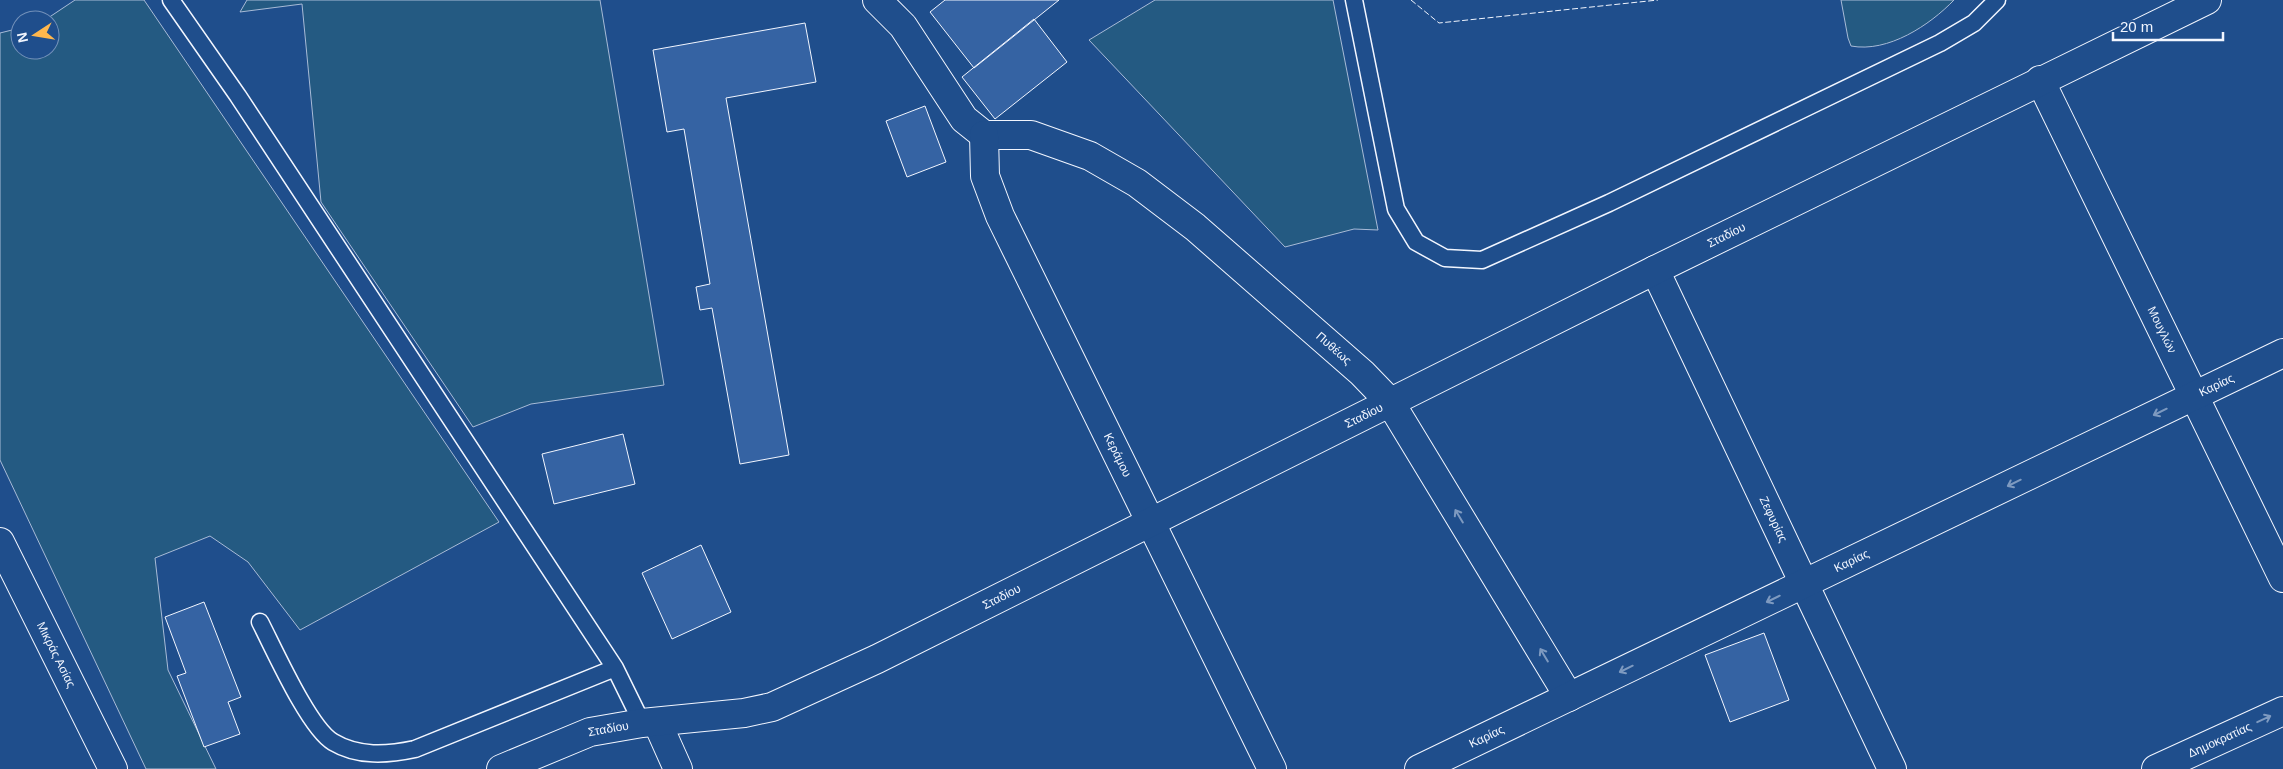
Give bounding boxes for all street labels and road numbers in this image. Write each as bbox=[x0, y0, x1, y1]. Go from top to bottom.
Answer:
street label: Σταδίου bbox=[1705, 220, 1748, 250]
street label: Μουγλών bbox=[2145, 304, 2179, 356]
street label: Πυθέως bbox=[1313, 329, 1355, 368]
street label: Καρίας bbox=[2197, 371, 2236, 399]
street label: Σταδίου bbox=[1342, 400, 1385, 431]
street label: Κεράμου bbox=[1101, 431, 1134, 479]
street label: Ζεφυρίας bbox=[1757, 494, 1790, 545]
street label: Καρίας bbox=[1832, 546, 1871, 575]
street label: Σταδίου bbox=[980, 581, 1023, 612]
street label: Μικράς Ασίας bbox=[34, 620, 78, 690]
street label: Σταδίου bbox=[587, 718, 630, 739]
street label: Δημοκρατίας bbox=[2186, 719, 2254, 760]
street label: Καρίας bbox=[1467, 722, 1506, 751]

